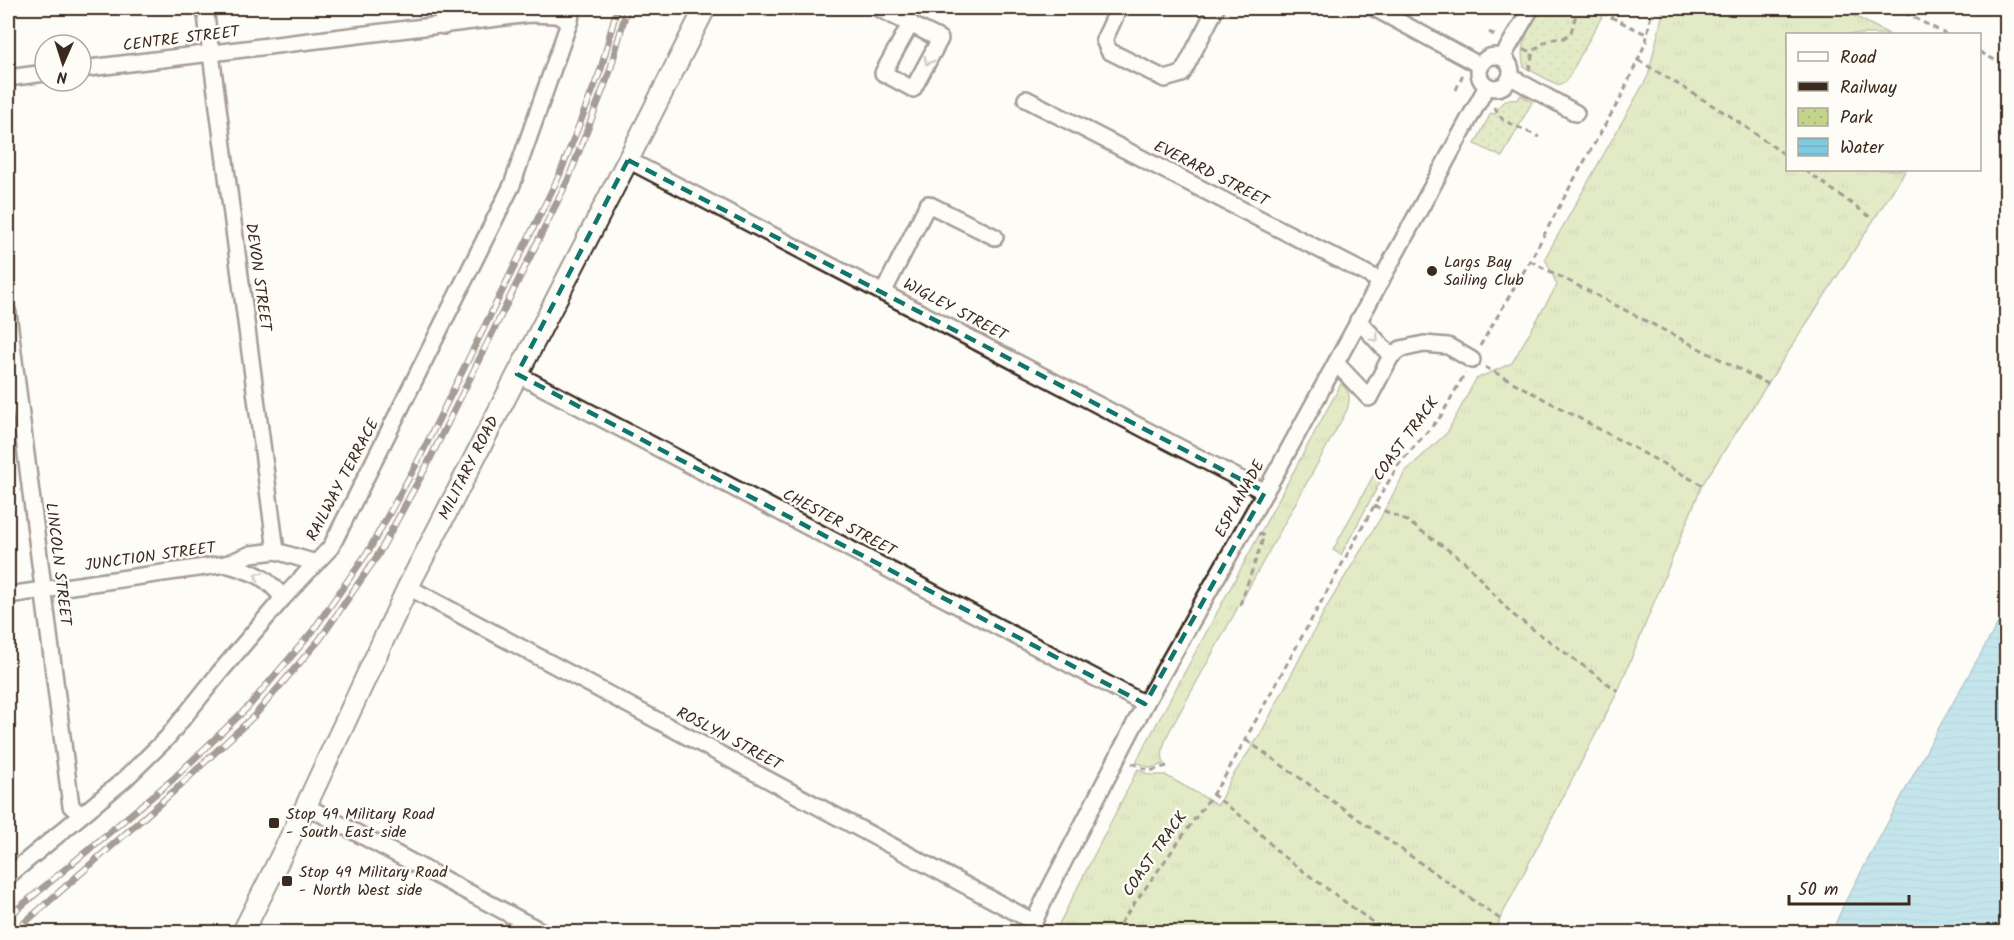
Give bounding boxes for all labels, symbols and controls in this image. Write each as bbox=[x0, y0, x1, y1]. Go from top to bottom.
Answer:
street label: CENTRE STREET bbox=[121, 19, 242, 59]
north arrow bbox=[33, 33, 93, 93]
legend bbox=[1786, 33, 1981, 171]
text: Road bbox=[1840, 44, 1877, 73]
one-way arrow bbox=[924, 55, 935, 65]
text: N bbox=[57, 64, 68, 89]
text: Railway bbox=[1840, 74, 1897, 103]
text: Park bbox=[1840, 104, 1873, 133]
street label: EVERARD STREET bbox=[1149, 134, 1274, 214]
text: Water bbox=[1840, 134, 1885, 163]
street label: DEVON STREET bbox=[238, 221, 278, 334]
place label: Largs Bay Sailing Club bbox=[1444, 250, 1524, 293]
marker: Largs Bay Sailing Club bbox=[1425, 264, 1439, 278]
street label: WIGLEY STREET bbox=[899, 272, 1013, 349]
one-way arrow bbox=[1368, 331, 1379, 341]
street label: COAST TRACK bbox=[1367, 391, 1446, 487]
street label: MILITARY ROAD bbox=[432, 412, 506, 524]
street label: RAILWAY TERRACE bbox=[300, 414, 386, 546]
street label: ESPLANADE bbox=[1208, 455, 1272, 542]
street label: CHESTER STREET bbox=[778, 482, 902, 564]
street label: LINCOLN STREET bbox=[38, 501, 78, 628]
street label: JUNCTION STREET bbox=[83, 535, 218, 579]
one-way arrow bbox=[253, 571, 264, 583]
street label: ROSLYN STREET bbox=[672, 701, 788, 778]
place label: Stop 49 Military Road - South East side bbox=[286, 802, 435, 845]
street label: COAST TRACK bbox=[1116, 806, 1194, 902]
marker: Stop 49 Military Road - South East side bbox=[267, 816, 281, 830]
place label: Stop 49 Military Road - North West side bbox=[299, 860, 448, 903]
scale bar bbox=[1789, 868, 1909, 906]
marker: Stop 49 Military Road - North West side bbox=[280, 874, 294, 888]
text: 50 m bbox=[1798, 876, 1838, 905]

